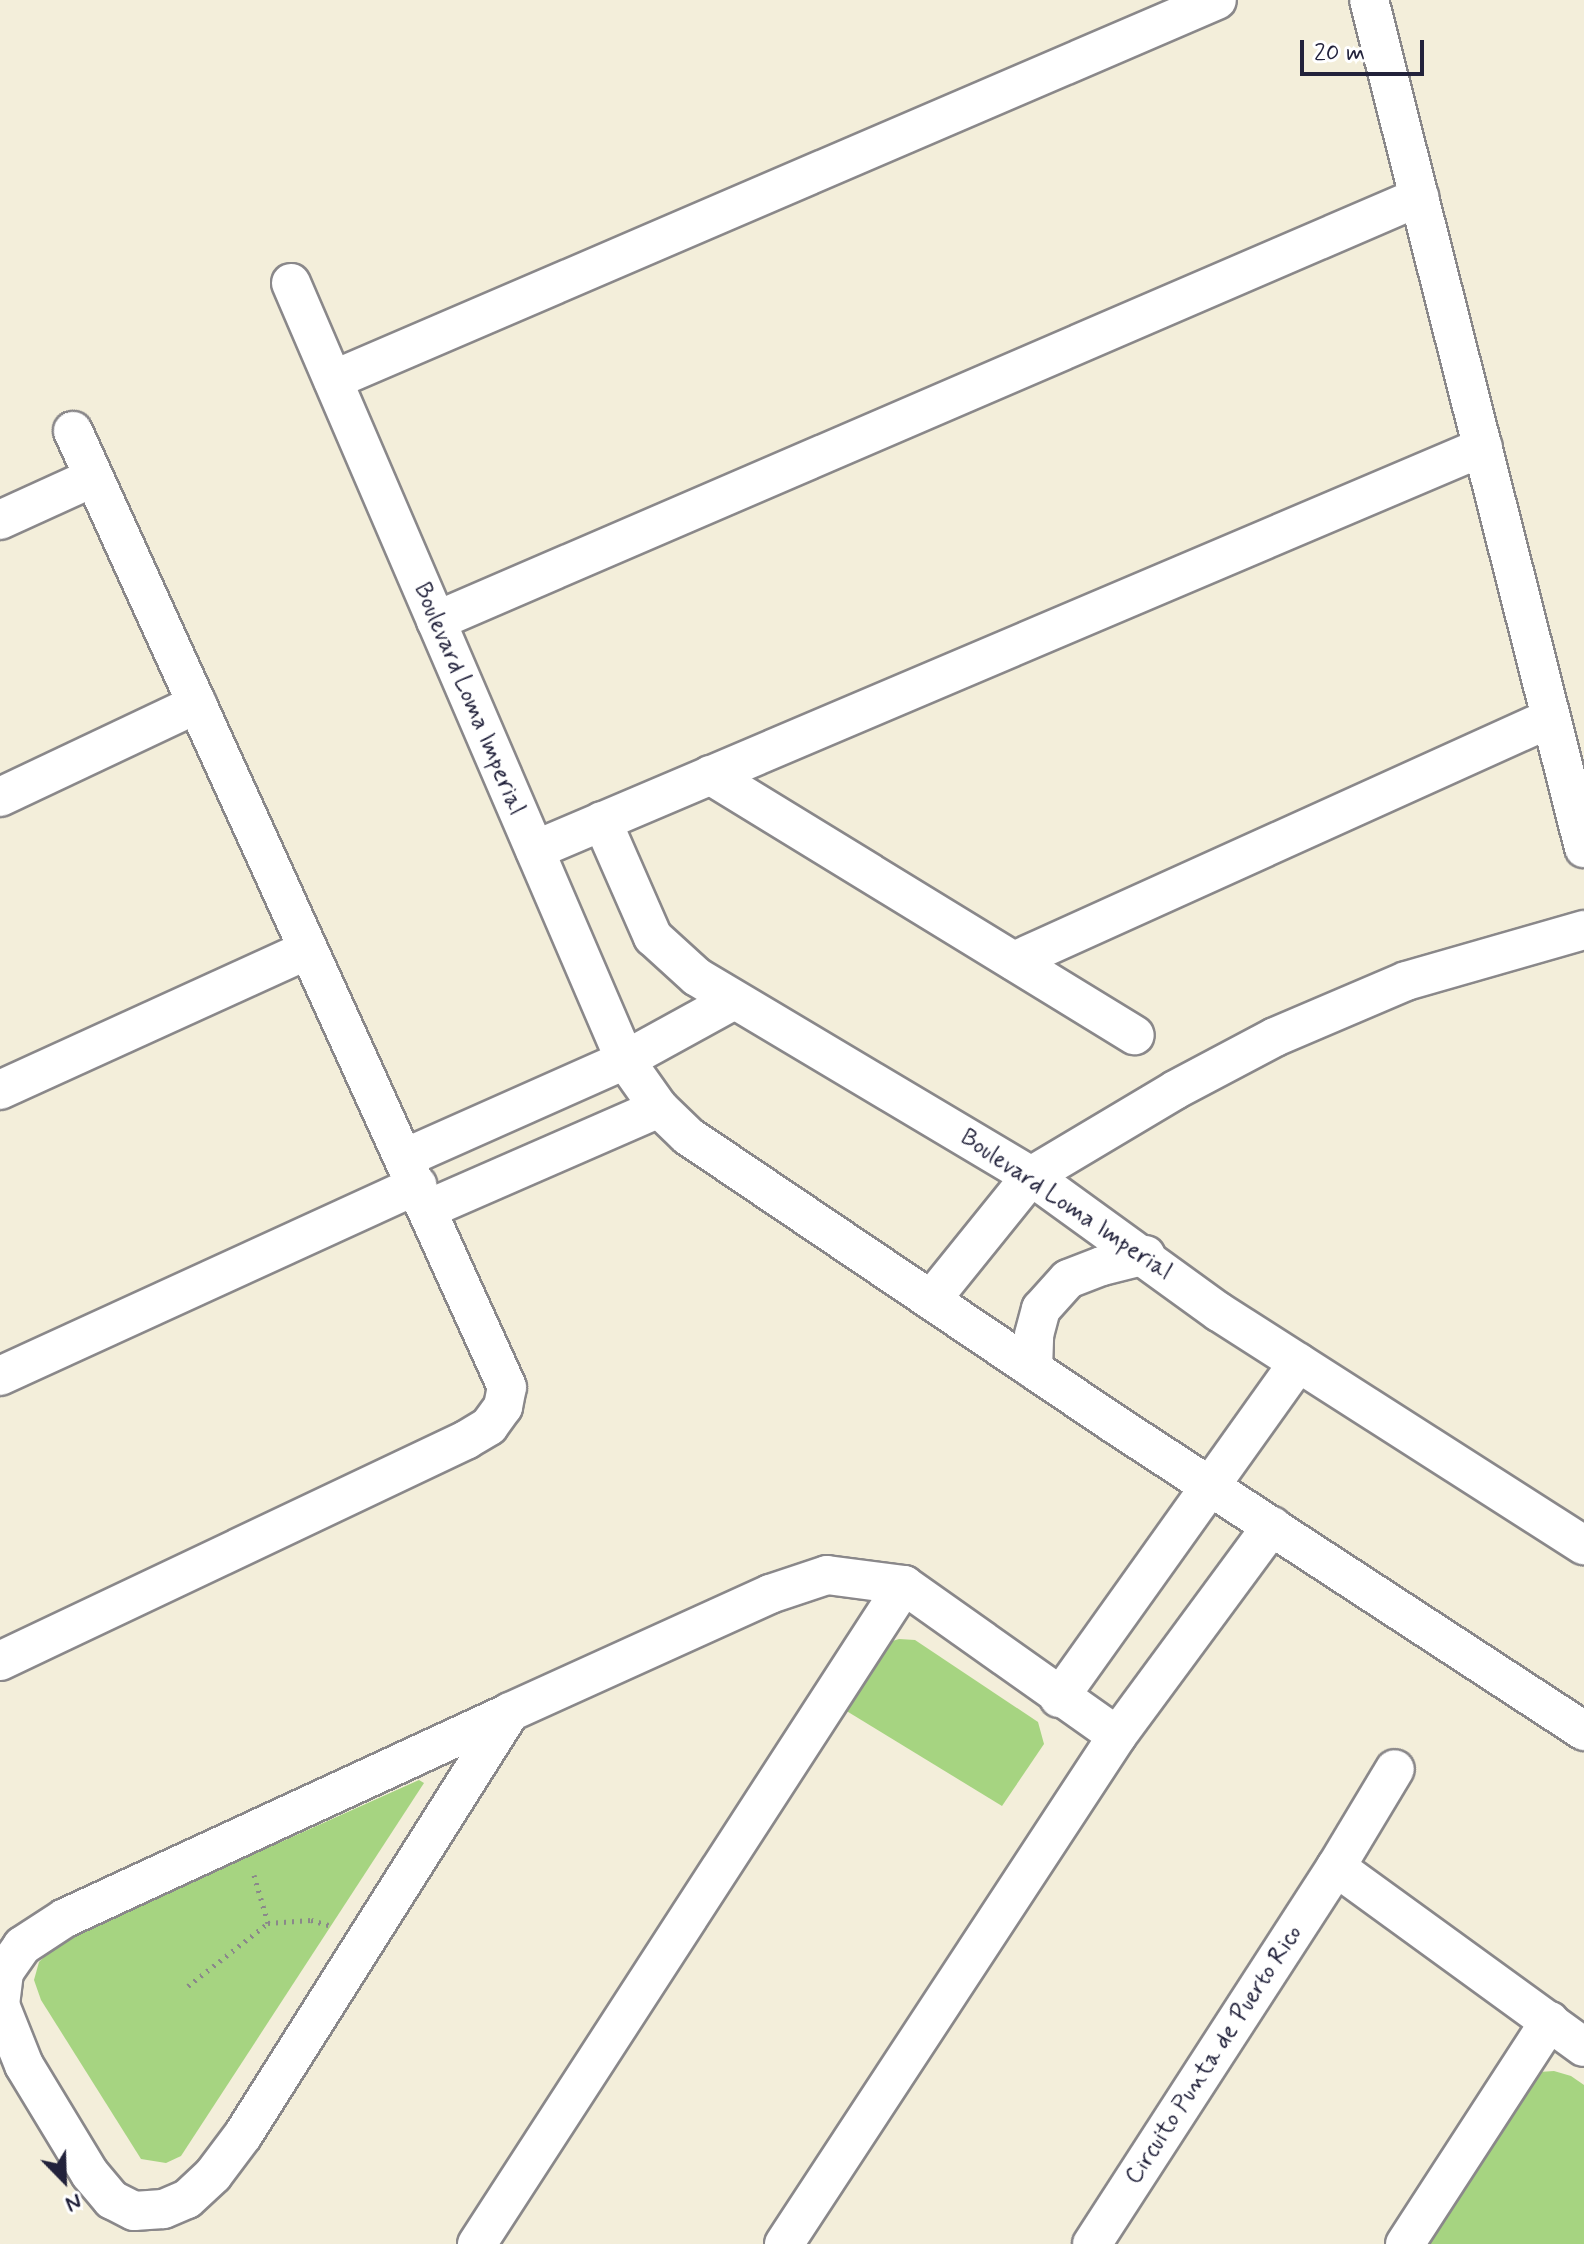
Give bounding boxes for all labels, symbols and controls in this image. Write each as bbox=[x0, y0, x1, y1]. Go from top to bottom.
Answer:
scale bar bbox=[1304, 24, 1428, 74]
text: 20 m bbox=[1314, 38, 1365, 69]
street label: Boulevard Loma Imperial bbox=[406, 575, 532, 823]
street label: Boulevard Loma Imperial bbox=[951, 1121, 1181, 1289]
street label: Circuito Punta de Puerto Rico bbox=[1121, 1923, 1307, 2187]
north arrow bbox=[24, 2140, 104, 2220]
text: N bbox=[61, 2186, 86, 2218]

